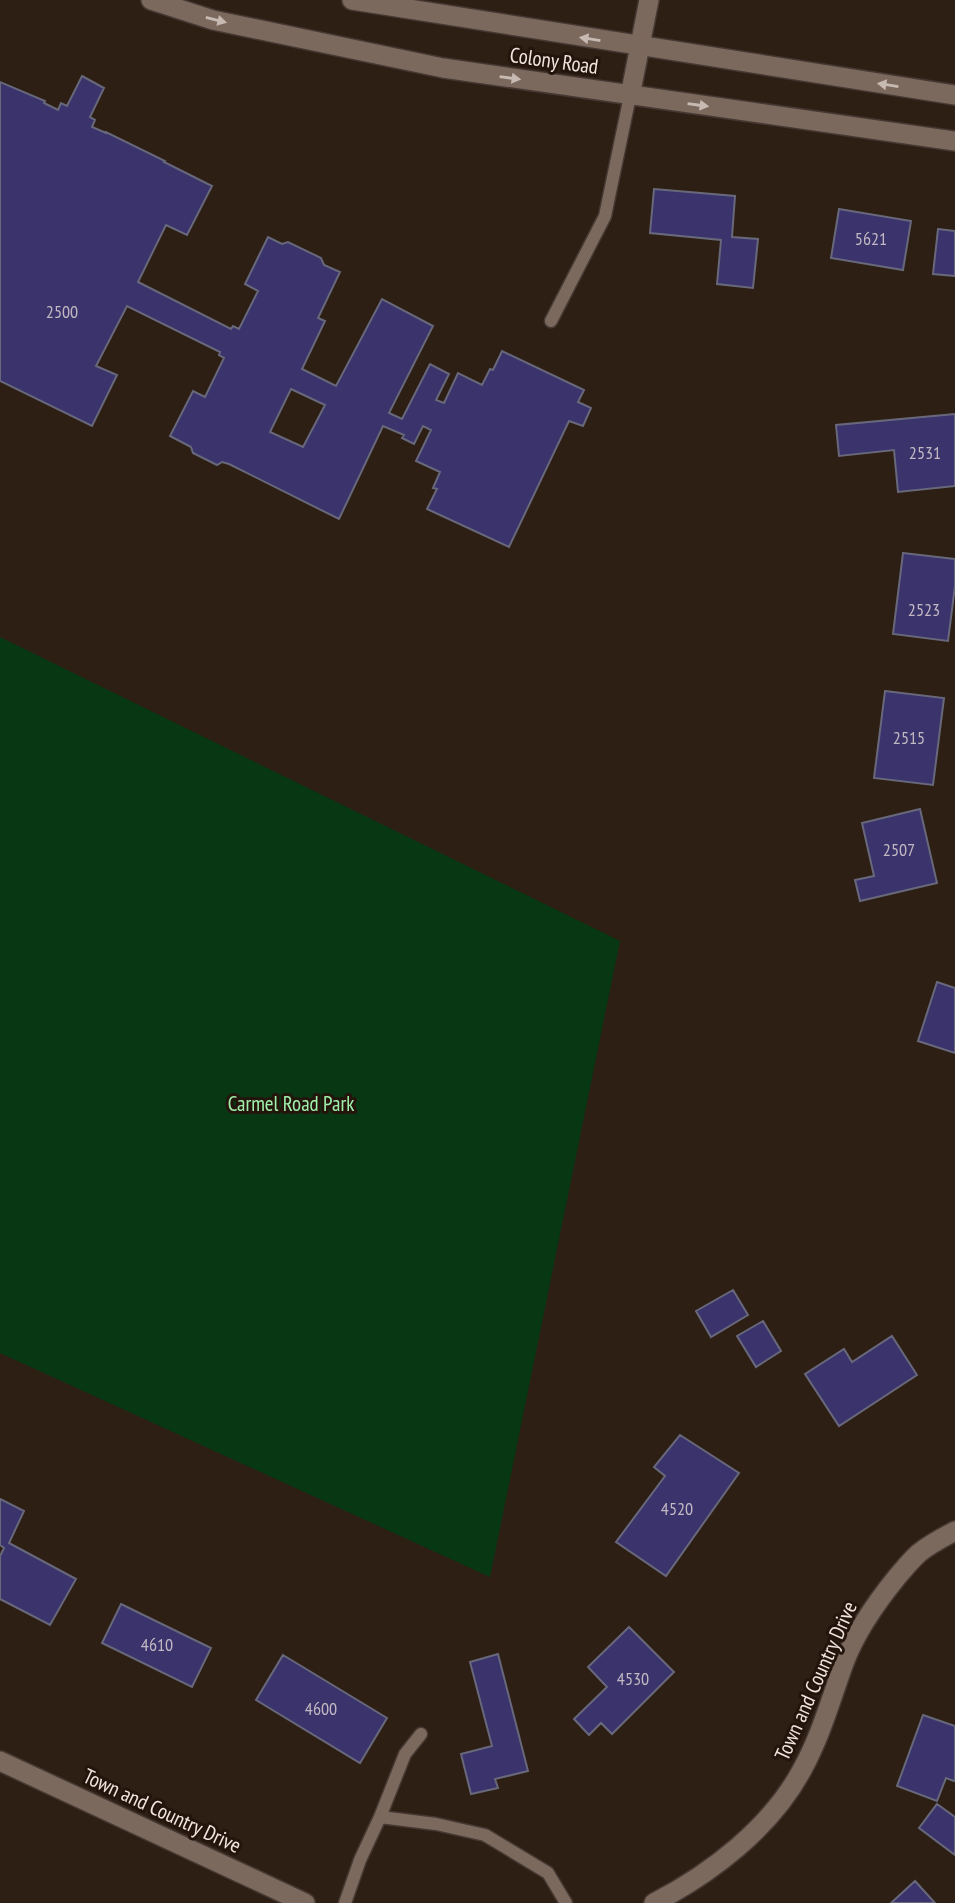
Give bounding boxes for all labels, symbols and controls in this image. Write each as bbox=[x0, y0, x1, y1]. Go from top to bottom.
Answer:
one-way arrow bbox=[205, 15, 227, 26]
one-way arrow bbox=[579, 33, 601, 44]
street label: Colony Road bbox=[508, 41, 600, 80]
one-way arrow bbox=[499, 73, 521, 84]
one-way arrow bbox=[876, 79, 898, 90]
one-way arrow bbox=[687, 100, 709, 111]
house number: 5621 bbox=[855, 227, 887, 250]
house number: 2500 bbox=[46, 300, 78, 323]
house number: 2531 bbox=[909, 441, 941, 464]
house number: 2523 bbox=[908, 598, 940, 621]
house number: 2515 bbox=[893, 726, 925, 749]
house number: 2507 bbox=[883, 838, 915, 861]
park label: Carmel Road Park bbox=[228, 1090, 354, 1117]
house number: 4520 bbox=[661, 1497, 693, 1520]
street label: Town and Country Drive bbox=[768, 1597, 863, 1764]
house number: 4610 bbox=[141, 1633, 173, 1656]
house number: 4530 bbox=[617, 1667, 649, 1690]
house number: 4600 bbox=[305, 1697, 337, 1720]
street label: Town and Country Drive bbox=[79, 1762, 245, 1859]

